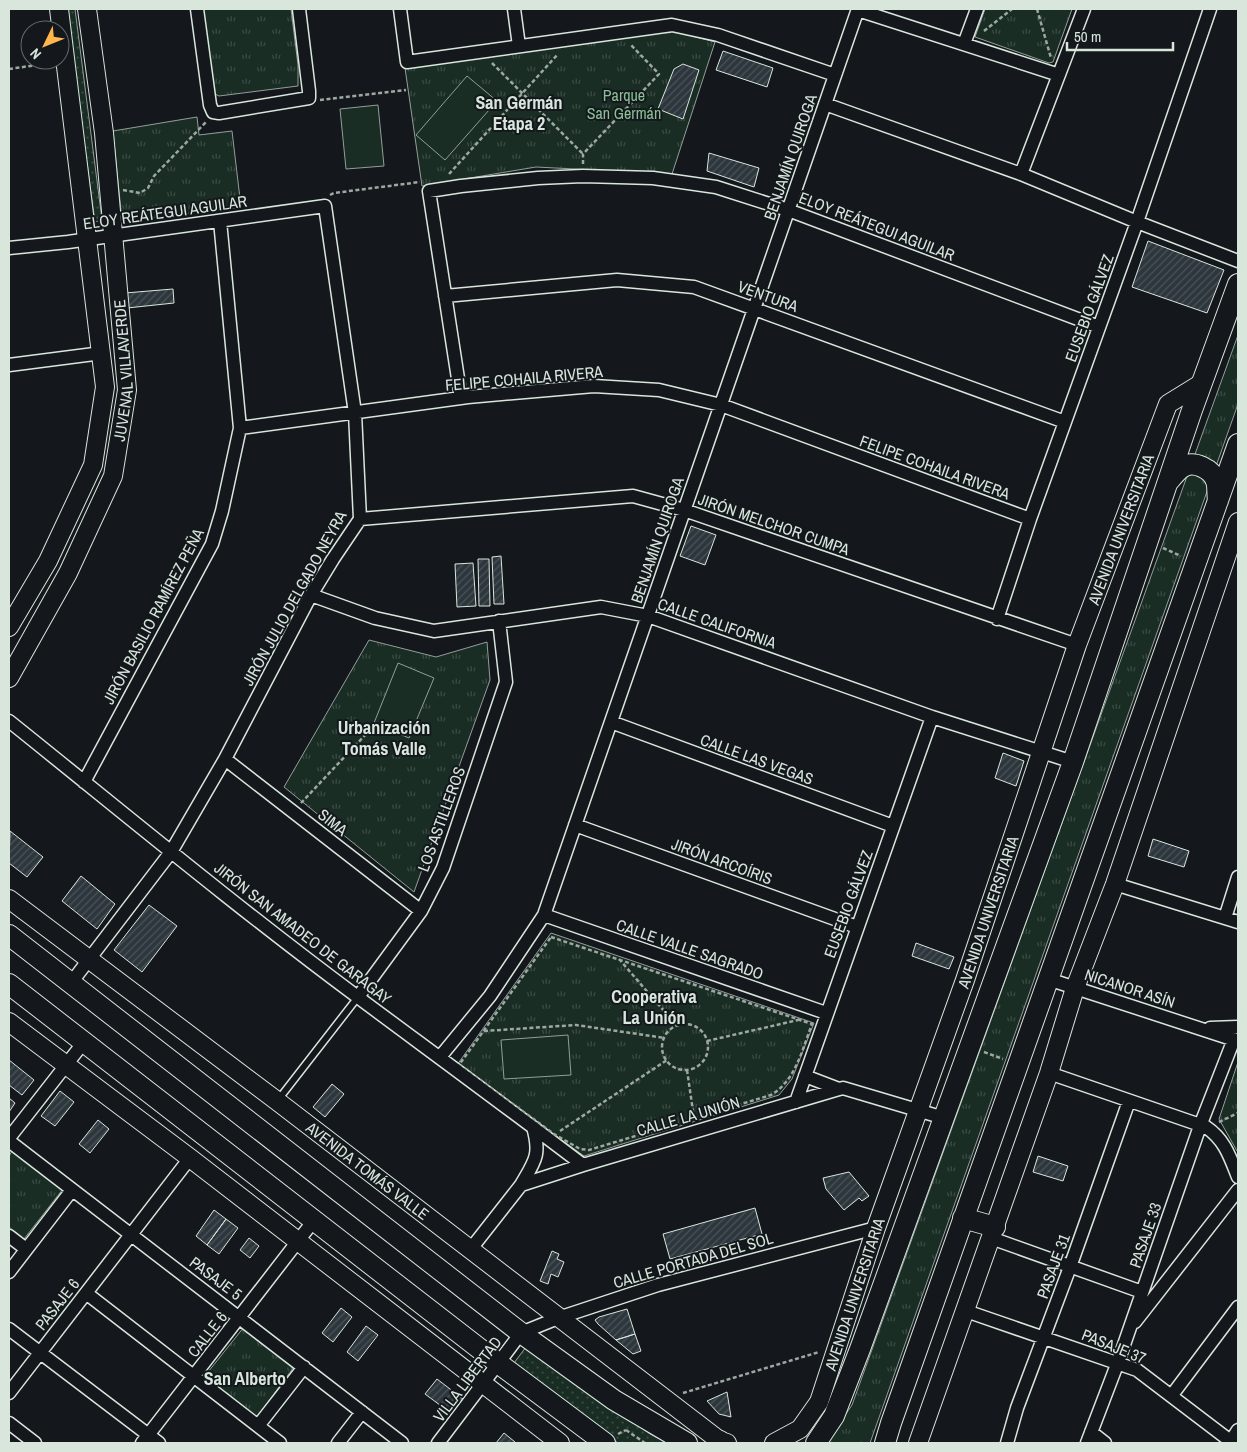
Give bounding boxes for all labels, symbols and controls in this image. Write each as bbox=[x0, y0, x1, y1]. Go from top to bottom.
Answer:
north arrow bbox=[20, 20, 70, 70]
scale bar bbox=[1067, 20, 1173, 52]
text: 50 m bbox=[1074, 26, 1101, 47]
text: N bbox=[26, 45, 45, 63]
park label: Parque San Germán bbox=[587, 84, 661, 124]
district label: San Germán Etapa 2 bbox=[476, 90, 562, 136]
street label: BENJAMÍN QUIROGA bbox=[758, 91, 822, 223]
street label: ELOY REÁTEGUI AGUILAR bbox=[796, 186, 958, 266]
street label: ELOY REÁTEGUI AGUILAR bbox=[82, 190, 249, 234]
street label: EUSEBIO GÁLVEZ bbox=[1059, 251, 1119, 365]
street label: VENTURA bbox=[735, 275, 801, 317]
street label: JUVENAL VILLAVERDE bbox=[108, 299, 138, 443]
street label: FELIPE COHAILA RIVERA bbox=[444, 360, 604, 396]
street label: FELIPE COHAILA RIVERA bbox=[857, 430, 1013, 504]
street label: AVENIDA UNIVERSITARIA bbox=[1082, 451, 1159, 609]
street label: BENJAMÍN QUIROGA bbox=[625, 474, 689, 606]
street label: JIRÓN MELCHOR CUMPA bbox=[695, 488, 853, 560]
street label: JIRÓN JULIO DELGADO NEYRA bbox=[237, 506, 351, 689]
street label: JIRÓN BASILIO RAMÍREZ PEÑA bbox=[97, 524, 209, 708]
street label: CALLE CALIFORNIA bbox=[655, 592, 779, 654]
district label: Urbanización Tomás Valle bbox=[338, 715, 430, 761]
street label: CALLE LAS VEGAS bbox=[697, 728, 817, 790]
street label: LOS ASTILLEROS bbox=[412, 763, 470, 875]
street label: SIMA bbox=[314, 803, 353, 841]
street label: JIRÓN ARCOÍRIS bbox=[669, 833, 776, 889]
street label: AVENIDA UNIVERSITARIA bbox=[952, 833, 1024, 992]
street label: EUSEBIO GÁLVEZ bbox=[818, 847, 878, 961]
street label: JIRÓN SAN AMADEO DE GARAGAY bbox=[210, 857, 396, 1009]
street label: CALLE VALLE SAGRADO bbox=[613, 913, 767, 985]
street label: NICANOR ASÍN bbox=[1082, 963, 1178, 1013]
district label: Cooperativa La Unión bbox=[611, 984, 697, 1030]
street label: CALLE LA UNIÓN bbox=[634, 1091, 742, 1141]
street label: AVENIDA TOMÁS VALLE bbox=[301, 1116, 434, 1225]
street label: PASAJE 33 bbox=[1124, 1199, 1166, 1271]
street label: AVENIDA UNIVERSITARIA bbox=[819, 1215, 890, 1374]
street label: CALLE PORTADA DEL SOL bbox=[610, 1226, 776, 1293]
street label: PASAJE 31 bbox=[1031, 1230, 1075, 1302]
street label: PASAJE 5 bbox=[185, 1251, 247, 1305]
street label: PASAJE 6 bbox=[30, 1273, 84, 1335]
street label: CALLE 6 bbox=[182, 1307, 232, 1361]
street label: PASAJE 37 bbox=[1079, 1323, 1149, 1369]
street label: VILLA LIBERTAD bbox=[428, 1332, 506, 1426]
district label: San Alberto bbox=[204, 1366, 286, 1391]

